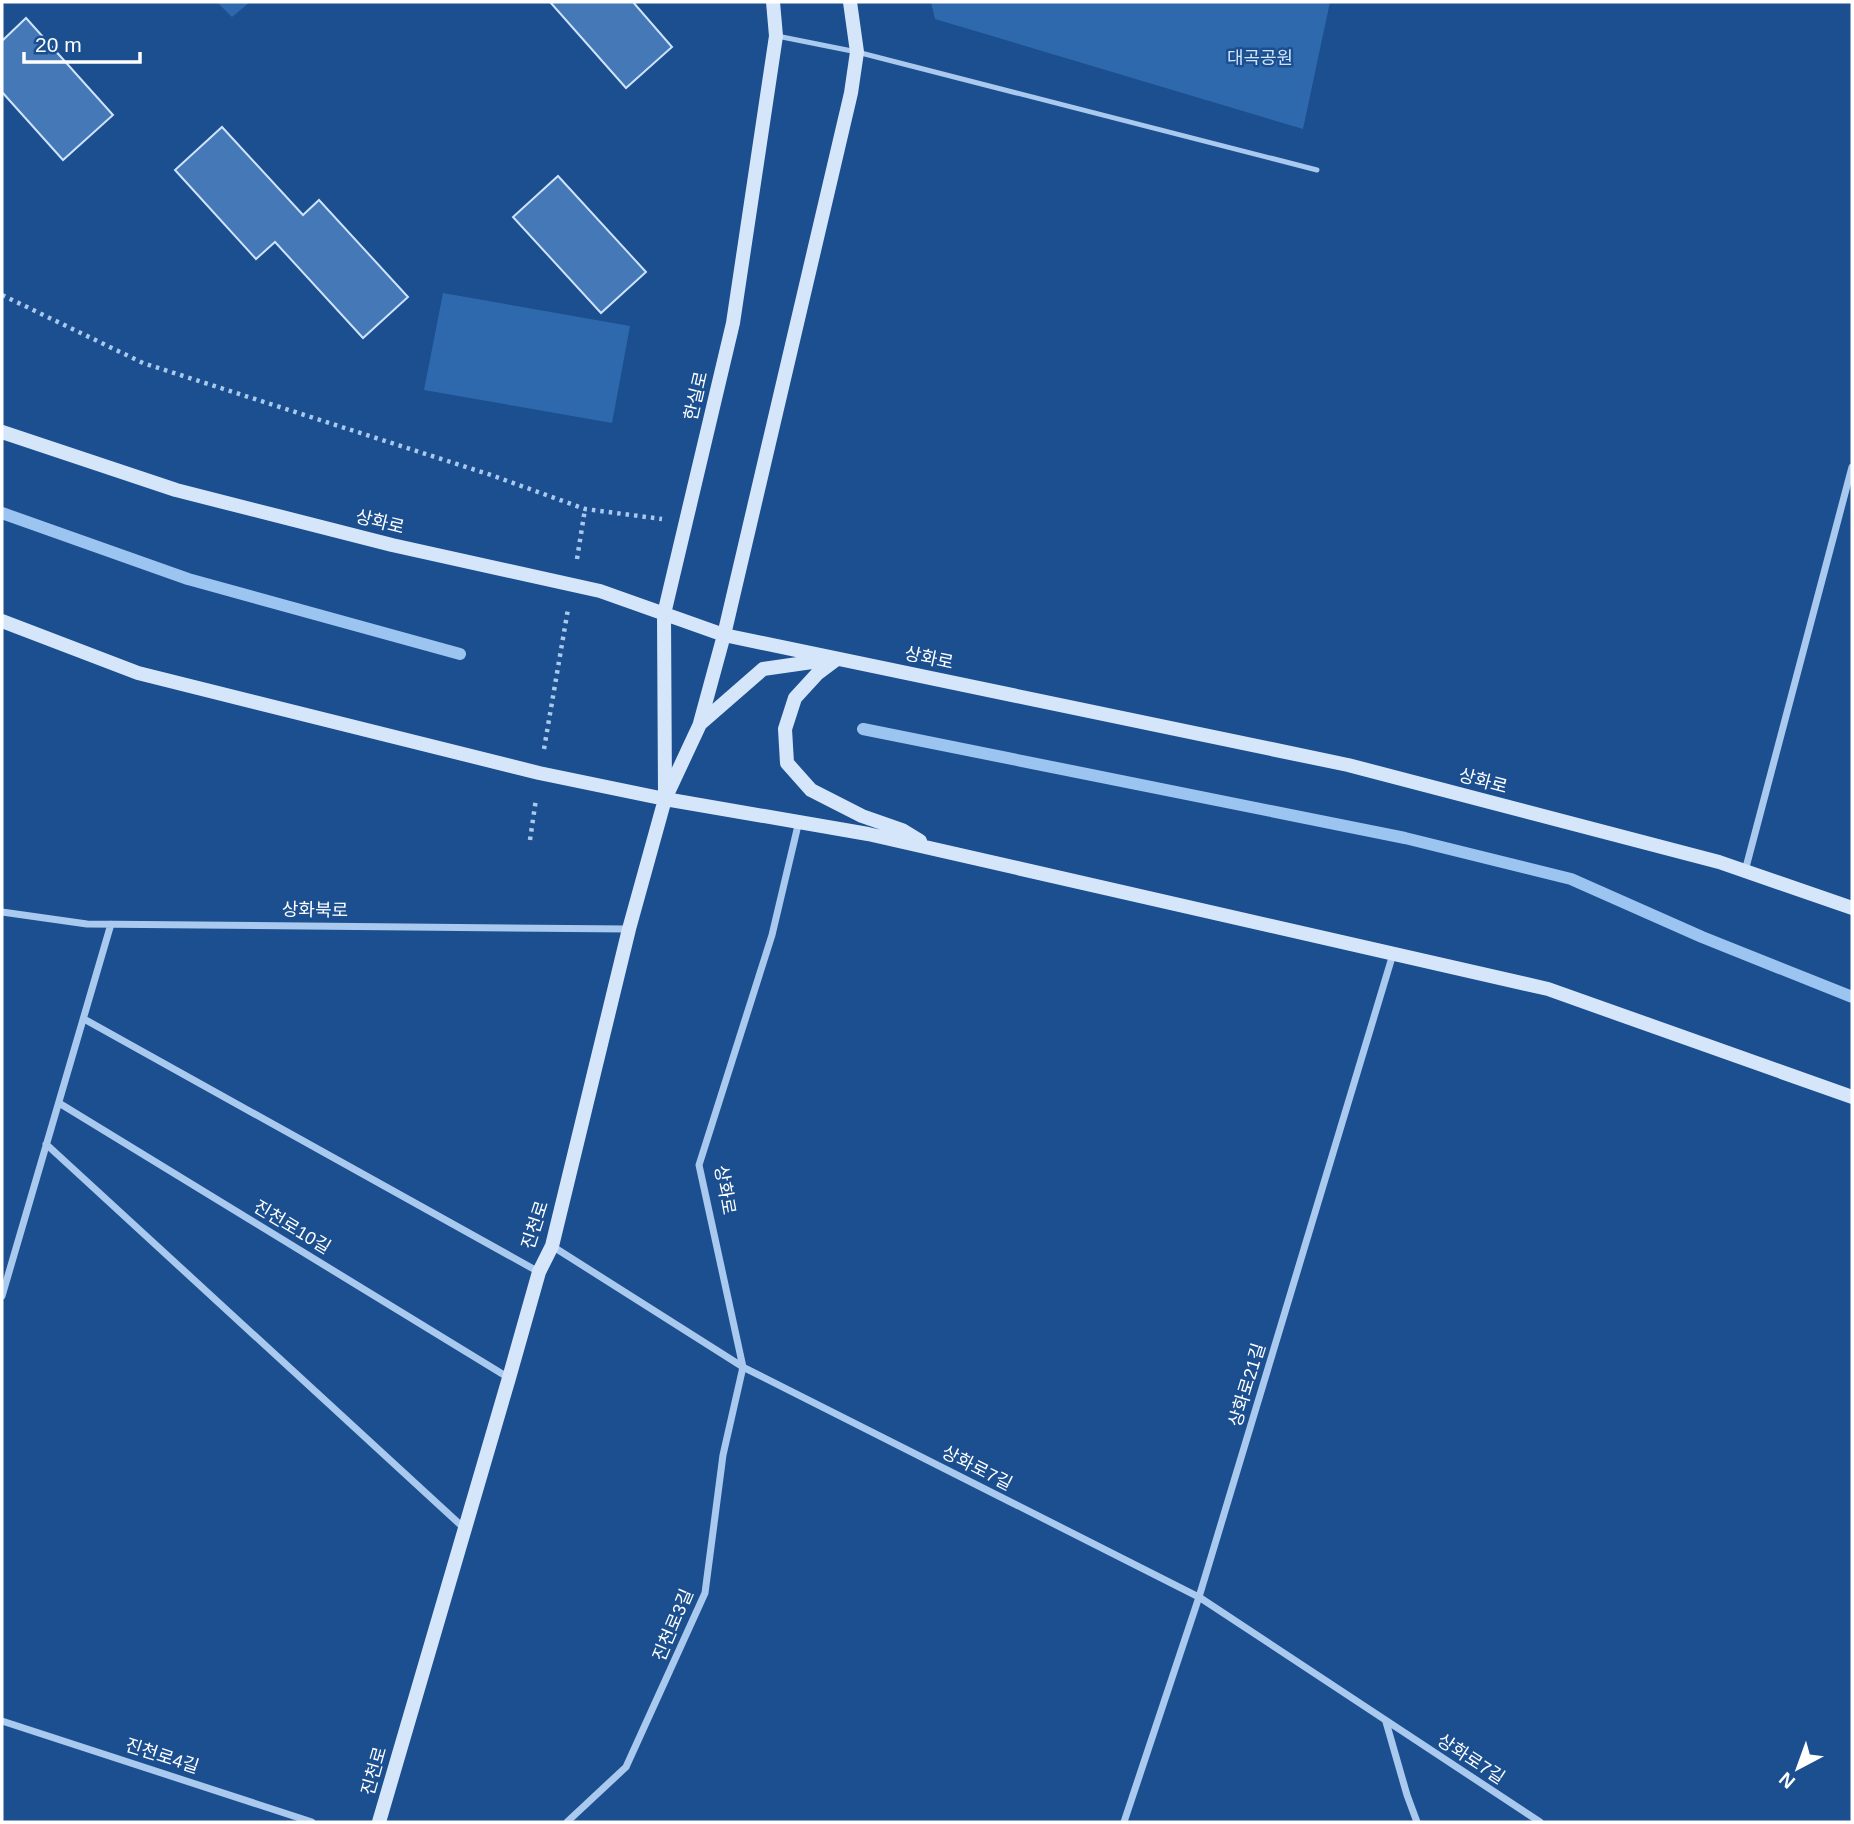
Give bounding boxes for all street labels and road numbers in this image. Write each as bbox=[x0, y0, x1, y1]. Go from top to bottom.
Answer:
street label: 한실로 bbox=[681, 370, 711, 422]
street label: 상화로 bbox=[353, 506, 407, 538]
street label: 상화로 bbox=[903, 643, 955, 673]
street label: 상화로 bbox=[1456, 765, 1510, 797]
street label: 상화북로 bbox=[282, 899, 348, 921]
street label: 상화로 bbox=[711, 1164, 739, 1216]
street label: 진천로10길 bbox=[250, 1196, 334, 1258]
street label: 진천로 bbox=[518, 1198, 552, 1252]
street label: 상화로21길 bbox=[1225, 1341, 1269, 1429]
street label: 상화로7길 bbox=[938, 1442, 1016, 1494]
street label: 진천로3길 bbox=[649, 1586, 697, 1664]
street label: 상화로7길 bbox=[1434, 1730, 1508, 1788]
street label: 진천로4길 bbox=[123, 1735, 201, 1777]
street label: 진천로 bbox=[358, 1744, 390, 1798]

